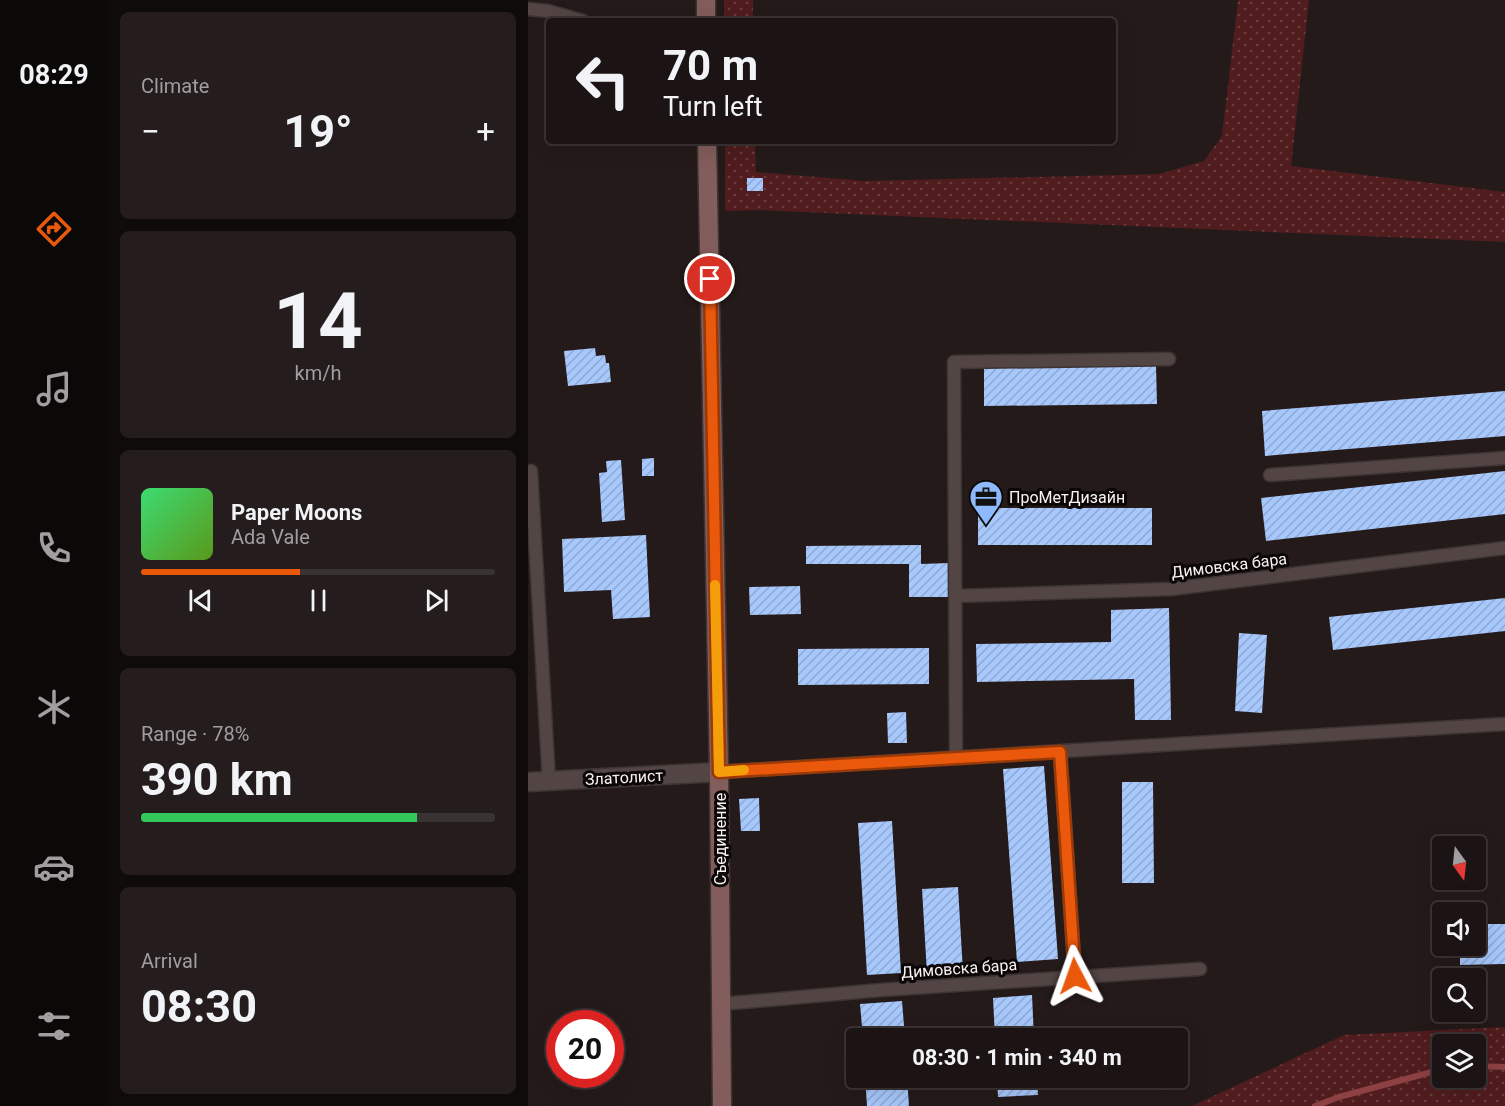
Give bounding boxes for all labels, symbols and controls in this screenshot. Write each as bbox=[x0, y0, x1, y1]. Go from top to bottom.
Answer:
text: 70 m bbox=[663, 41, 758, 90]
icon: left bbox=[564, 42, 642, 120]
text: 08:29 bbox=[19, 59, 89, 91]
text: Climate bbox=[141, 74, 209, 98]
text: Turn left bbox=[663, 91, 763, 123]
text: 19° bbox=[283, 105, 353, 158]
text: − bbox=[141, 112, 160, 151]
text: + bbox=[476, 112, 495, 151]
icon: directions bbox=[33, 208, 75, 250]
pin bbox=[684, 253, 735, 304]
icon: arrive bbox=[693, 262, 726, 295]
text: 14 bbox=[273, 276, 363, 367]
text: km/h bbox=[295, 361, 341, 385]
icon: music bbox=[33, 368, 75, 410]
office icon: ПроМетДизайн bbox=[968, 479, 1004, 526]
place label: ПроМетДизайн bbox=[1009, 488, 1125, 507]
text: Paper Moons bbox=[231, 500, 362, 525]
text: Ada Vale bbox=[231, 525, 310, 549]
icon: phone bbox=[33, 527, 75, 569]
street label: Димовска бара bbox=[1170, 549, 1288, 582]
icon: previous bbox=[184, 584, 217, 617]
icon: pause bbox=[302, 584, 335, 617]
icon: next bbox=[420, 584, 453, 617]
icon: climate bbox=[33, 686, 75, 728]
text: Range · 78% bbox=[141, 722, 249, 746]
text: 390 km bbox=[141, 753, 293, 806]
street label: Златолист bbox=[584, 766, 664, 789]
street label: Съединение bbox=[711, 793, 730, 885]
north arrow bbox=[1432, 836, 1486, 890]
map controls bbox=[1432, 836, 1486, 1088]
icon: car bbox=[33, 846, 75, 888]
button: sound bbox=[1432, 902, 1486, 956]
position arrow bbox=[1043, 944, 1107, 1008]
text: Arrival bbox=[141, 949, 198, 973]
street label: Димовска бара bbox=[900, 955, 1018, 982]
button: search bbox=[1432, 968, 1486, 1022]
text: 08:30 bbox=[141, 980, 257, 1033]
icon: filters bbox=[33, 1005, 75, 1047]
speed limit sign: 20 bbox=[546, 1010, 624, 1088]
button: layers bbox=[1432, 1034, 1486, 1088]
text: 08:30 · 1 min · 340 m bbox=[912, 1045, 1122, 1070]

